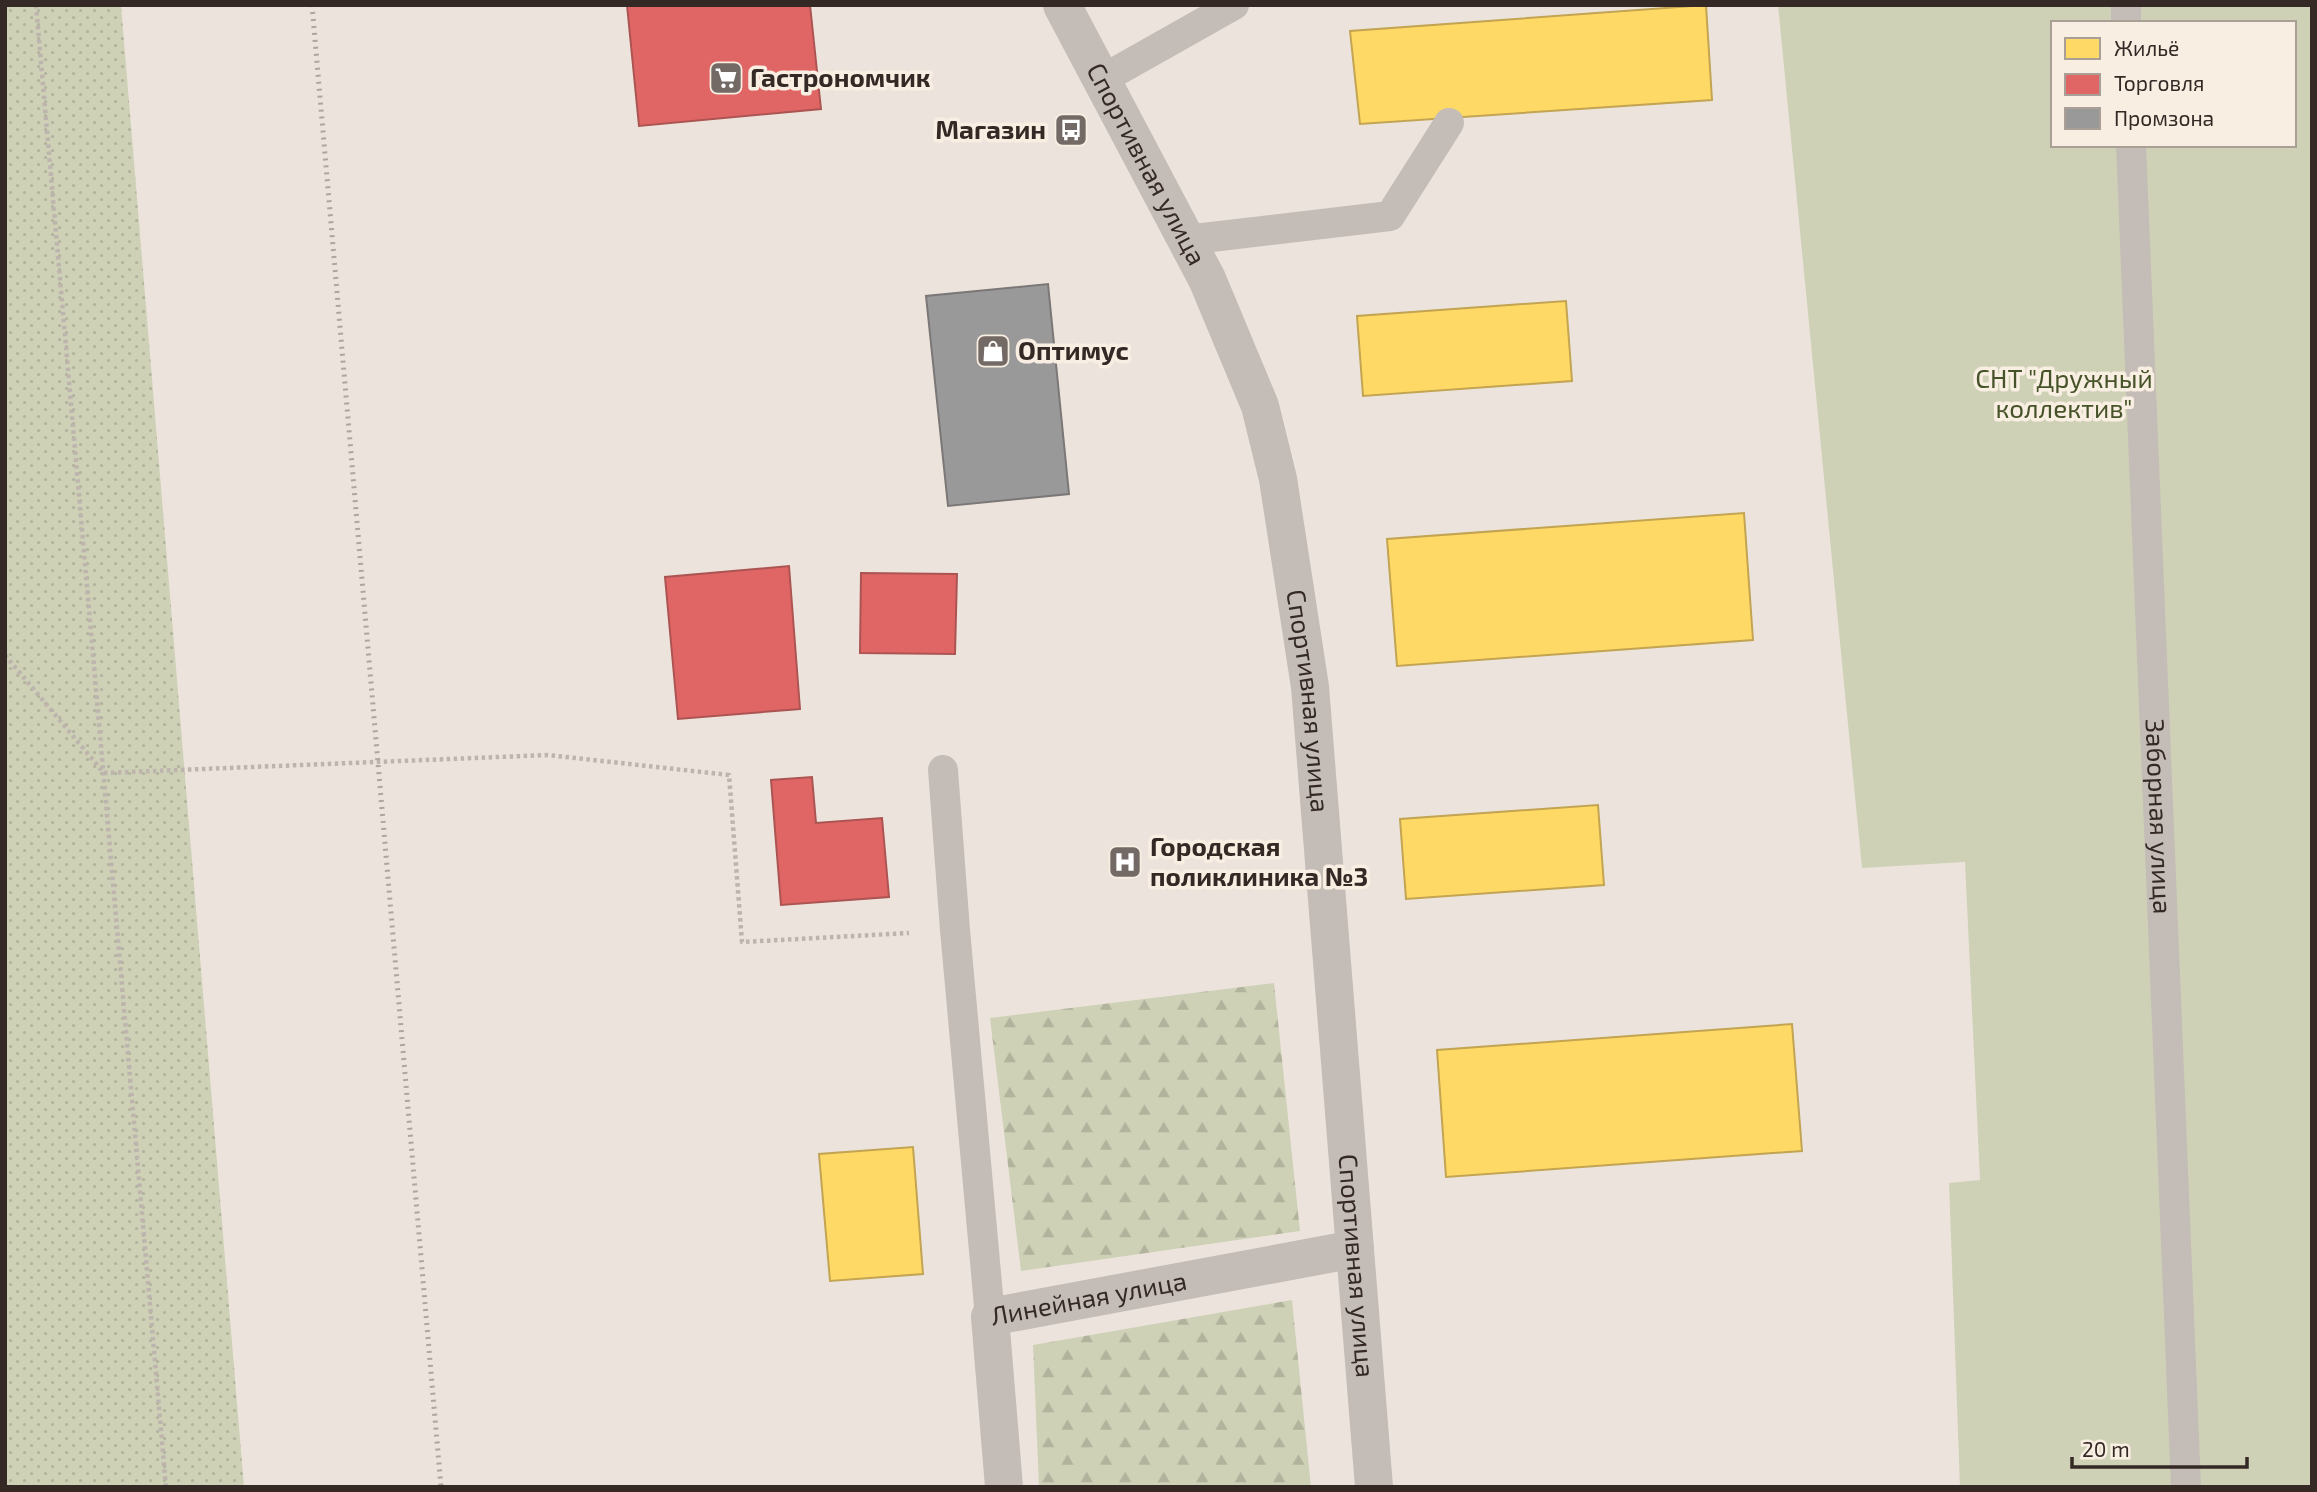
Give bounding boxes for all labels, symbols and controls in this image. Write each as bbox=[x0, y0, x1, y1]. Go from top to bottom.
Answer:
legend bbox=[2051, 21, 2296, 147]
text: Жильё bbox=[2114, 35, 2179, 60]
street label: Спортивная улица bbox=[1081, 57, 1214, 270]
supermarket icon: Гастрономчик bbox=[707, 59, 745, 97]
place label: Гастрономчик bbox=[750, 61, 931, 92]
text: Торговля bbox=[2114, 70, 2204, 95]
text: Промзона bbox=[2114, 105, 2214, 130]
bus stop icon: Магазин bbox=[1052, 111, 1090, 149]
place label: Магазин bbox=[935, 113, 1046, 144]
shop icon: Оптимус bbox=[974, 332, 1012, 370]
place label: Оптимус bbox=[1018, 334, 1129, 365]
park label: СНТ "Дружный коллектив" bbox=[1975, 362, 2153, 423]
street label: Спортивная улица bbox=[1281, 587, 1337, 814]
street label: Заборная улица bbox=[2141, 718, 2180, 915]
place label: Городская поликлиника №3 bbox=[1150, 830, 1368, 891]
hospital icon: Городская поликлиника №3 bbox=[1106, 843, 1144, 881]
street label: Спортивная улица bbox=[1333, 1153, 1382, 1379]
street label: Линейная улица bbox=[988, 1264, 1189, 1331]
scale bar bbox=[2072, 1426, 2247, 1470]
text: 20 m bbox=[2082, 1436, 2130, 1461]

